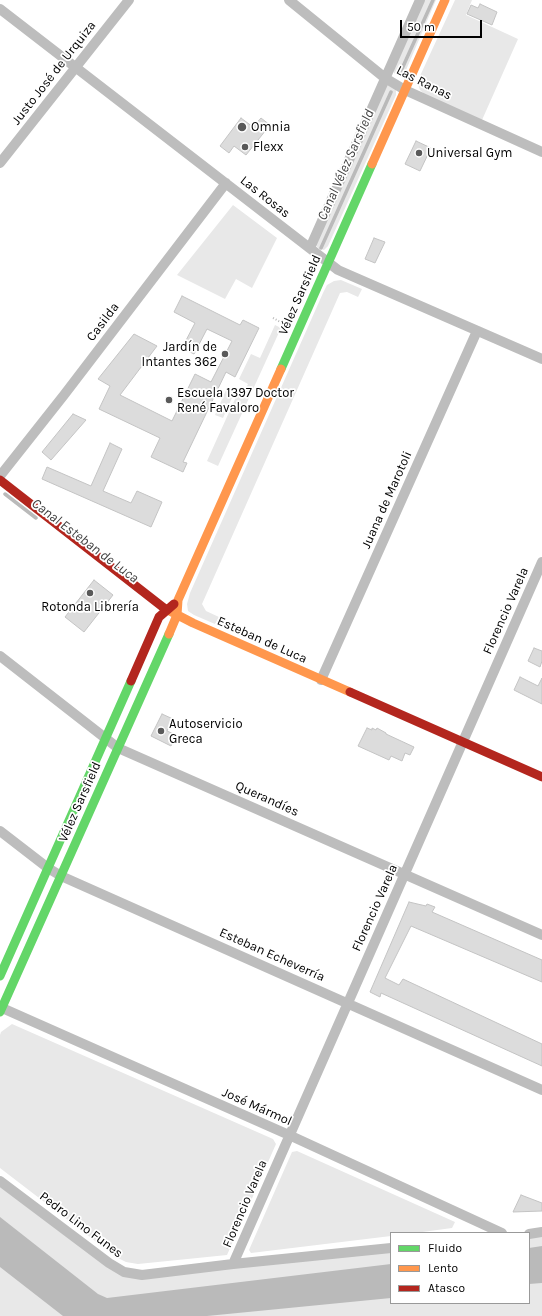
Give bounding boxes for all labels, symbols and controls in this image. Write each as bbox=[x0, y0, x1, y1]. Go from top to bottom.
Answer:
scale bar bbox=[402, 12, 484, 38]
street label: Justo José de Urquiza bbox=[9, 18, 99, 128]
text: 50 m bbox=[407, 20, 435, 34]
street label: Las Ranas bbox=[394, 62, 454, 104]
water label: Canal Vélez Sarsfield bbox=[314, 107, 378, 223]
place label: Omnia bbox=[251, 119, 290, 135]
marker: Omnia bbox=[236, 121, 248, 133]
place label: Flexx bbox=[253, 139, 283, 155]
marker: Flexx bbox=[240, 142, 250, 152]
place label: Universal Gym bbox=[427, 145, 512, 161]
marker: Universal Gym bbox=[414, 148, 424, 158]
street label: Las Rosas bbox=[237, 173, 293, 221]
street label: Vélez Sarsfield bbox=[275, 253, 325, 337]
street label: Casilda bbox=[83, 300, 123, 344]
place label: Jardín de Intantes 362 bbox=[141, 339, 217, 370]
marker: Jardín de Intantes 362 bbox=[220, 349, 230, 359]
place label: Escuela 1397 Doctor René Favaloro bbox=[177, 385, 294, 416]
marker: Escuela 1397 Doctor René Favaloro bbox=[164, 395, 174, 405]
street label: Juana de Marotoli bbox=[358, 449, 416, 551]
water label: Canal Esteban de Luca bbox=[28, 495, 142, 587]
street label: Florencio Varela bbox=[480, 565, 532, 657]
marker: Rotonda Librería bbox=[85, 588, 95, 598]
place label: Rotonda Librería bbox=[41, 599, 139, 615]
street label: Esteban de Luca bbox=[215, 613, 309, 667]
place label: Autoservicio Greca bbox=[169, 716, 243, 747]
marker: Autoservicio Greca bbox=[156, 726, 166, 736]
street label: Vélez Sarsfield bbox=[55, 760, 105, 844]
street label: Querandíes bbox=[233, 778, 301, 820]
street label: Florencio Varela bbox=[349, 862, 401, 954]
street label: Esteban Echeverría bbox=[217, 925, 327, 985]
street label: José Mármol bbox=[220, 1085, 294, 1129]
street label: Florencio Varela bbox=[219, 1158, 271, 1250]
street label: Pedro Lino Funes bbox=[36, 1189, 126, 1261]
legend bbox=[390, 1232, 530, 1304]
text: Fluido bbox=[428, 1241, 462, 1255]
text: Lento bbox=[428, 1261, 458, 1275]
text: Atasco bbox=[428, 1281, 465, 1295]

